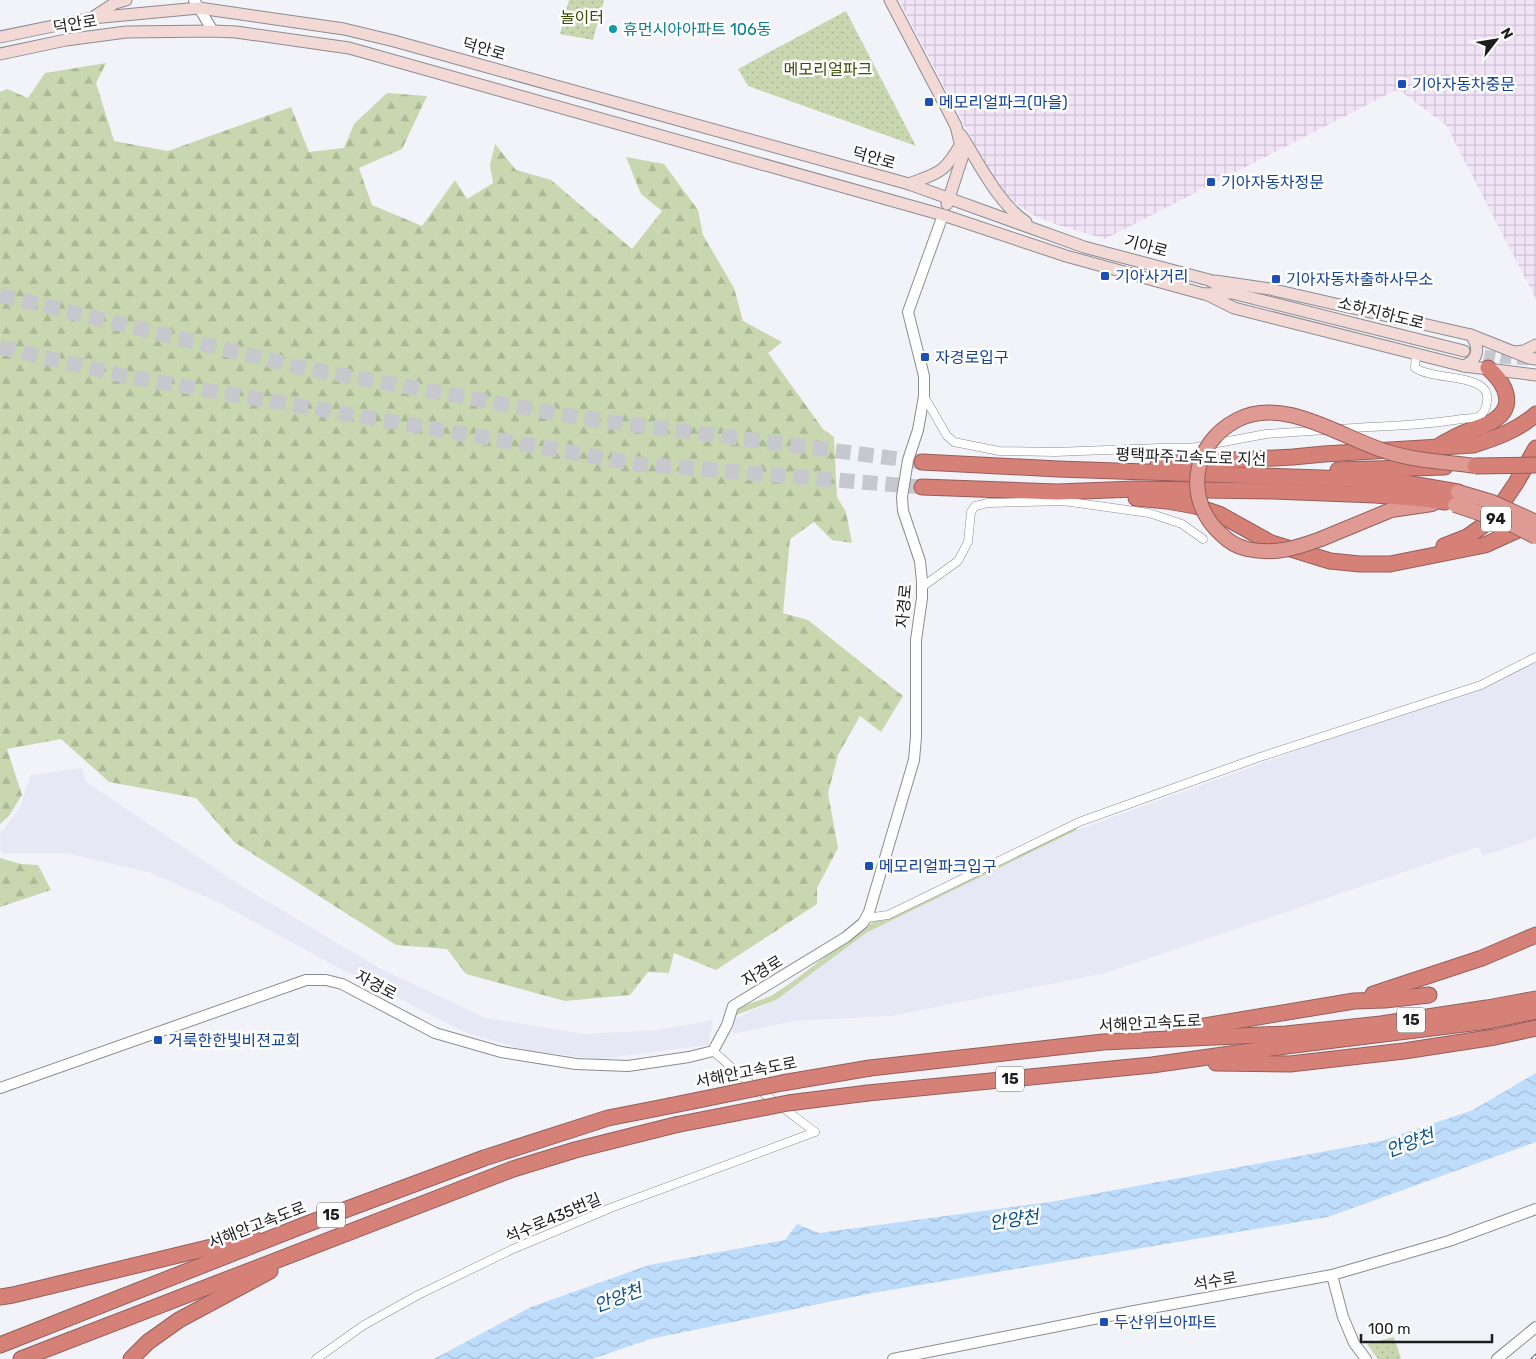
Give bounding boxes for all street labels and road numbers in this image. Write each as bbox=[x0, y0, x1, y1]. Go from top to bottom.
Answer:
street label: 덕안로 bbox=[52, 11, 99, 37]
street label: 덕안로 bbox=[460, 34, 508, 64]
street label: 덕안로 bbox=[850, 143, 898, 173]
street label: 기아로 bbox=[1122, 231, 1170, 261]
street label: 소하지하도로 bbox=[1336, 293, 1426, 333]
street label: 평택파주고속도로 지선 bbox=[1115, 445, 1267, 469]
road number: 94 bbox=[1481, 506, 1511, 532]
street label: 자경로 bbox=[893, 583, 915, 629]
street label: 자경로 bbox=[738, 951, 786, 991]
street label: 자경로 bbox=[352, 966, 400, 1004]
road number: 15 bbox=[1397, 1008, 1425, 1032]
street label: 서해안고속도로 bbox=[1098, 1011, 1202, 1035]
street label: 서해안고속도로 bbox=[694, 1053, 799, 1091]
road number: 15 bbox=[996, 1066, 1024, 1092]
street label: 석수로435번길 bbox=[502, 1189, 604, 1247]
street label: 서해안고속도로 bbox=[205, 1198, 309, 1252]
road number: 15 bbox=[317, 1202, 345, 1228]
street label: 석수로 bbox=[1192, 1268, 1239, 1294]

